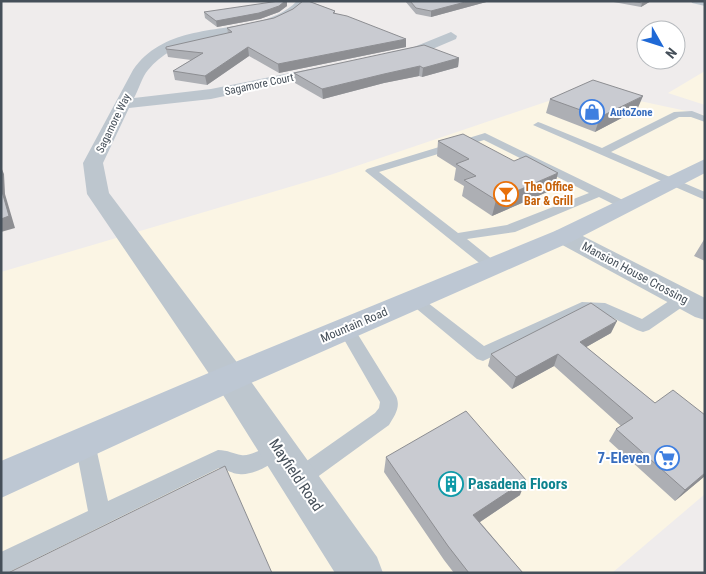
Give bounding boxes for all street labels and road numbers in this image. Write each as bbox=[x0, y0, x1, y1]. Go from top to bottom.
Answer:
street label: Sagamore Court bbox=[223, 71, 295, 98]
street label: Sagamore Way bbox=[93, 91, 134, 155]
street label: Mansion House Crossing bbox=[579, 239, 691, 307]
street label: Mountain Road bbox=[318, 305, 390, 345]
street label: Mayfield Road bbox=[265, 435, 327, 515]

